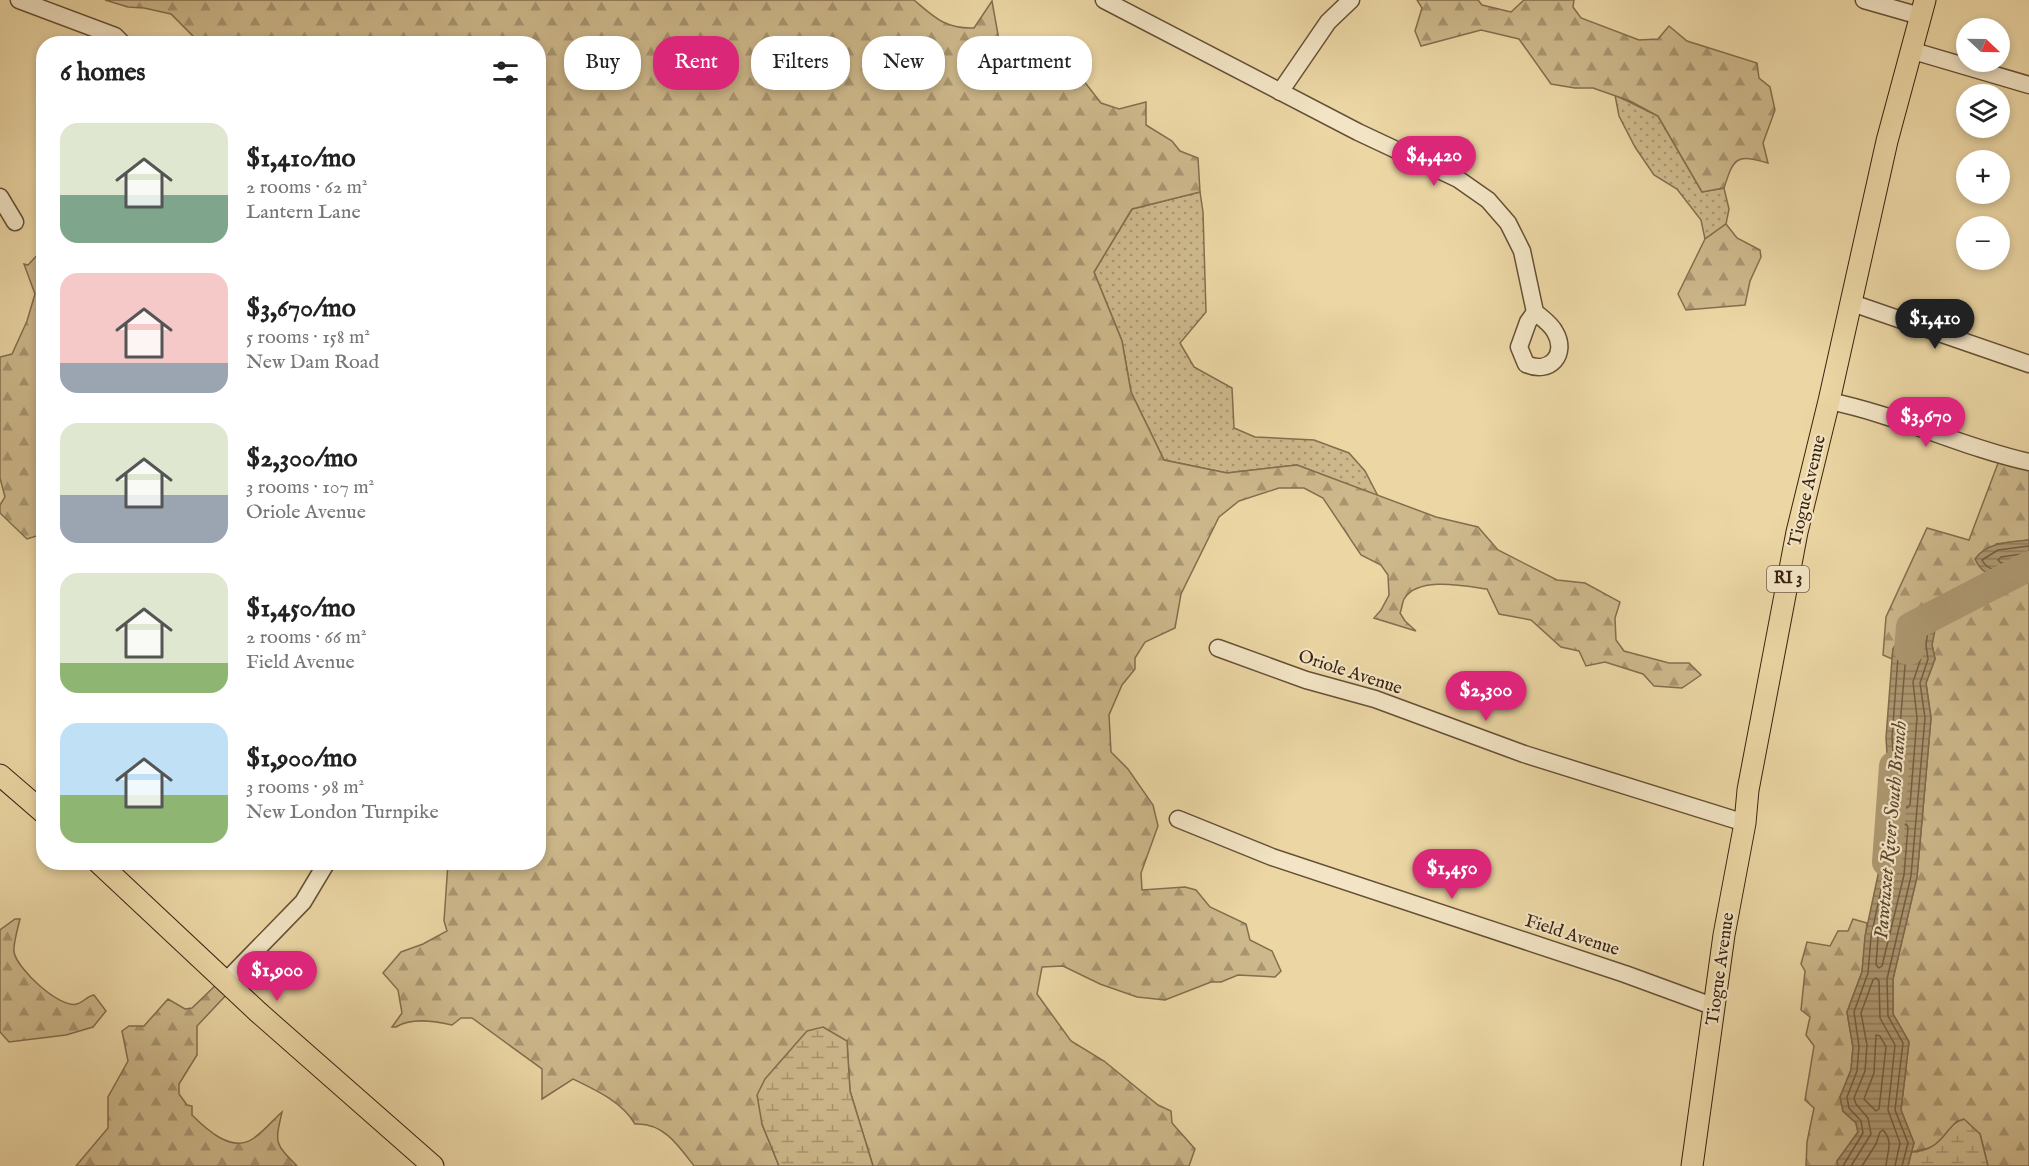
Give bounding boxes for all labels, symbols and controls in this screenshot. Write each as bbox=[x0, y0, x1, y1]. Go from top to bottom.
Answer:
north arrow bbox=[1956, 18, 2010, 72]
map controls bbox=[1956, 18, 2010, 270]
chip: Buy bbox=[564, 36, 641, 90]
chip: Rent bbox=[653, 36, 739, 90]
chip: Filters bbox=[751, 36, 850, 90]
chip: New bbox=[862, 36, 945, 90]
chip: Apartment bbox=[957, 36, 1092, 90]
text: 6 homes bbox=[60, 56, 145, 89]
icon: filters bbox=[489, 56, 522, 89]
button: layers bbox=[1956, 84, 2010, 138]
pin: $4,420 bbox=[1385, 136, 1483, 187]
text: $1,410/mo bbox=[246, 142, 356, 175]
text: $4,420 bbox=[1406, 143, 1462, 168]
icon: home bbox=[108, 147, 180, 219]
button: + bbox=[1956, 150, 2010, 204]
text: 2 rooms · 62 m² bbox=[246, 175, 368, 200]
text: Lantern Lane bbox=[246, 200, 361, 225]
button: − bbox=[1956, 216, 2010, 270]
text: $3,670/mo bbox=[246, 292, 356, 325]
icon: home bbox=[108, 297, 180, 369]
pin: $1,410 bbox=[1886, 299, 1984, 350]
text: $1,410 bbox=[1909, 306, 1961, 331]
text: 5 rooms · 158 m² bbox=[246, 325, 370, 350]
text: New Dam Road bbox=[246, 350, 379, 375]
pin: $3,670 bbox=[1877, 397, 1975, 448]
text: $3,670 bbox=[1900, 404, 1952, 429]
street label: Tiogue Avenue bbox=[1784, 433, 1832, 549]
text: $2,300/mo bbox=[246, 442, 358, 475]
icon: home bbox=[108, 447, 180, 519]
text: 3 rooms · 107 m² bbox=[246, 475, 374, 500]
text: Oriole Avenue bbox=[246, 500, 366, 525]
road number: RI 3 bbox=[1767, 566, 1809, 592]
text: $1,450/mo bbox=[246, 592, 355, 625]
icon: home bbox=[108, 597, 180, 669]
text: 2 rooms · 66 m² bbox=[246, 625, 367, 650]
street label: Oriole Avenue bbox=[1295, 645, 1405, 701]
text: Field Avenue bbox=[246, 650, 355, 675]
pin: $2,300 bbox=[1437, 671, 1535, 722]
text: $2,300 bbox=[1460, 678, 1512, 703]
water label: Pawtuxet River South Branch bbox=[1869, 719, 1913, 940]
text: $1,900/mo bbox=[246, 742, 357, 775]
icon: home bbox=[108, 747, 180, 819]
text: 3 rooms · 98 m² bbox=[246, 775, 364, 800]
text: New London Turnpike bbox=[246, 800, 439, 825]
pin: $1,450 bbox=[1403, 849, 1501, 900]
text: $1,450 bbox=[1426, 856, 1478, 881]
street label: Field Avenue bbox=[1522, 910, 1622, 962]
street label: Tiogue Avenue bbox=[1702, 911, 1740, 1027]
pin: $1,900 bbox=[228, 951, 326, 1002]
text: $1,900 bbox=[251, 958, 303, 983]

